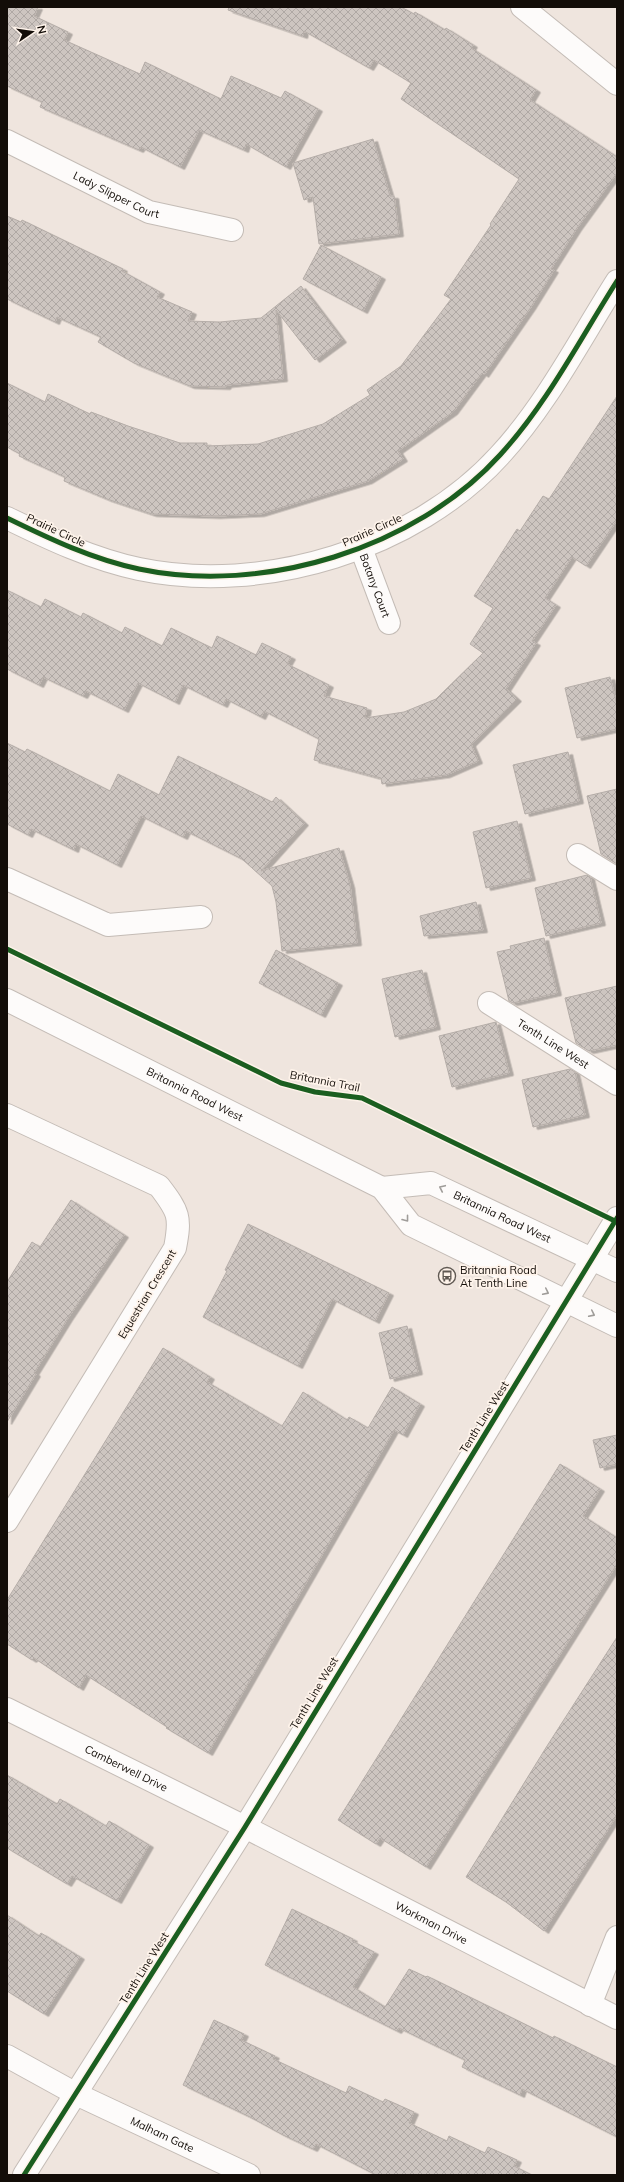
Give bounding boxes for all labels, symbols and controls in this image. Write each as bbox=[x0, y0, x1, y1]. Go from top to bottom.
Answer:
north arrow bbox=[12, 12, 52, 52]
text: N bbox=[34, 24, 49, 35]
street label: Lady Slipper Court bbox=[71, 168, 161, 221]
street label: Prairie Circle bbox=[24, 510, 88, 550]
street label: Prairie Circle bbox=[340, 511, 404, 549]
street label: Botany Court bbox=[357, 552, 393, 620]
street label: Tenth Line West bbox=[515, 1016, 592, 1072]
street label: Britannia Road West bbox=[144, 1064, 246, 1124]
street label: Britannia Trail bbox=[289, 1067, 361, 1095]
one-way arrow bbox=[439, 1185, 446, 1193]
street label: Britannia Road West bbox=[451, 1188, 553, 1246]
one-way arrow bbox=[401, 1215, 408, 1222]
street label: Equestrian Crescent bbox=[115, 1247, 179, 1341]
place label: Britannia Road At Tenth Line bbox=[460, 1263, 537, 1290]
bus stop icon: Britannia Road At Tenth Line bbox=[437, 1266, 457, 1286]
one-way arrow bbox=[542, 1287, 549, 1294]
one-way arrow bbox=[587, 1309, 595, 1317]
street label: Tenth Line West bbox=[456, 1378, 512, 1456]
street label: Tenth Line West bbox=[287, 1654, 341, 1732]
street label: Camberwell Drive bbox=[82, 1742, 170, 1795]
street label: Workman Drive bbox=[393, 1898, 470, 1947]
street label: Tenth Line West bbox=[116, 1929, 172, 2007]
street label: Malham Gate bbox=[128, 2113, 196, 2155]

